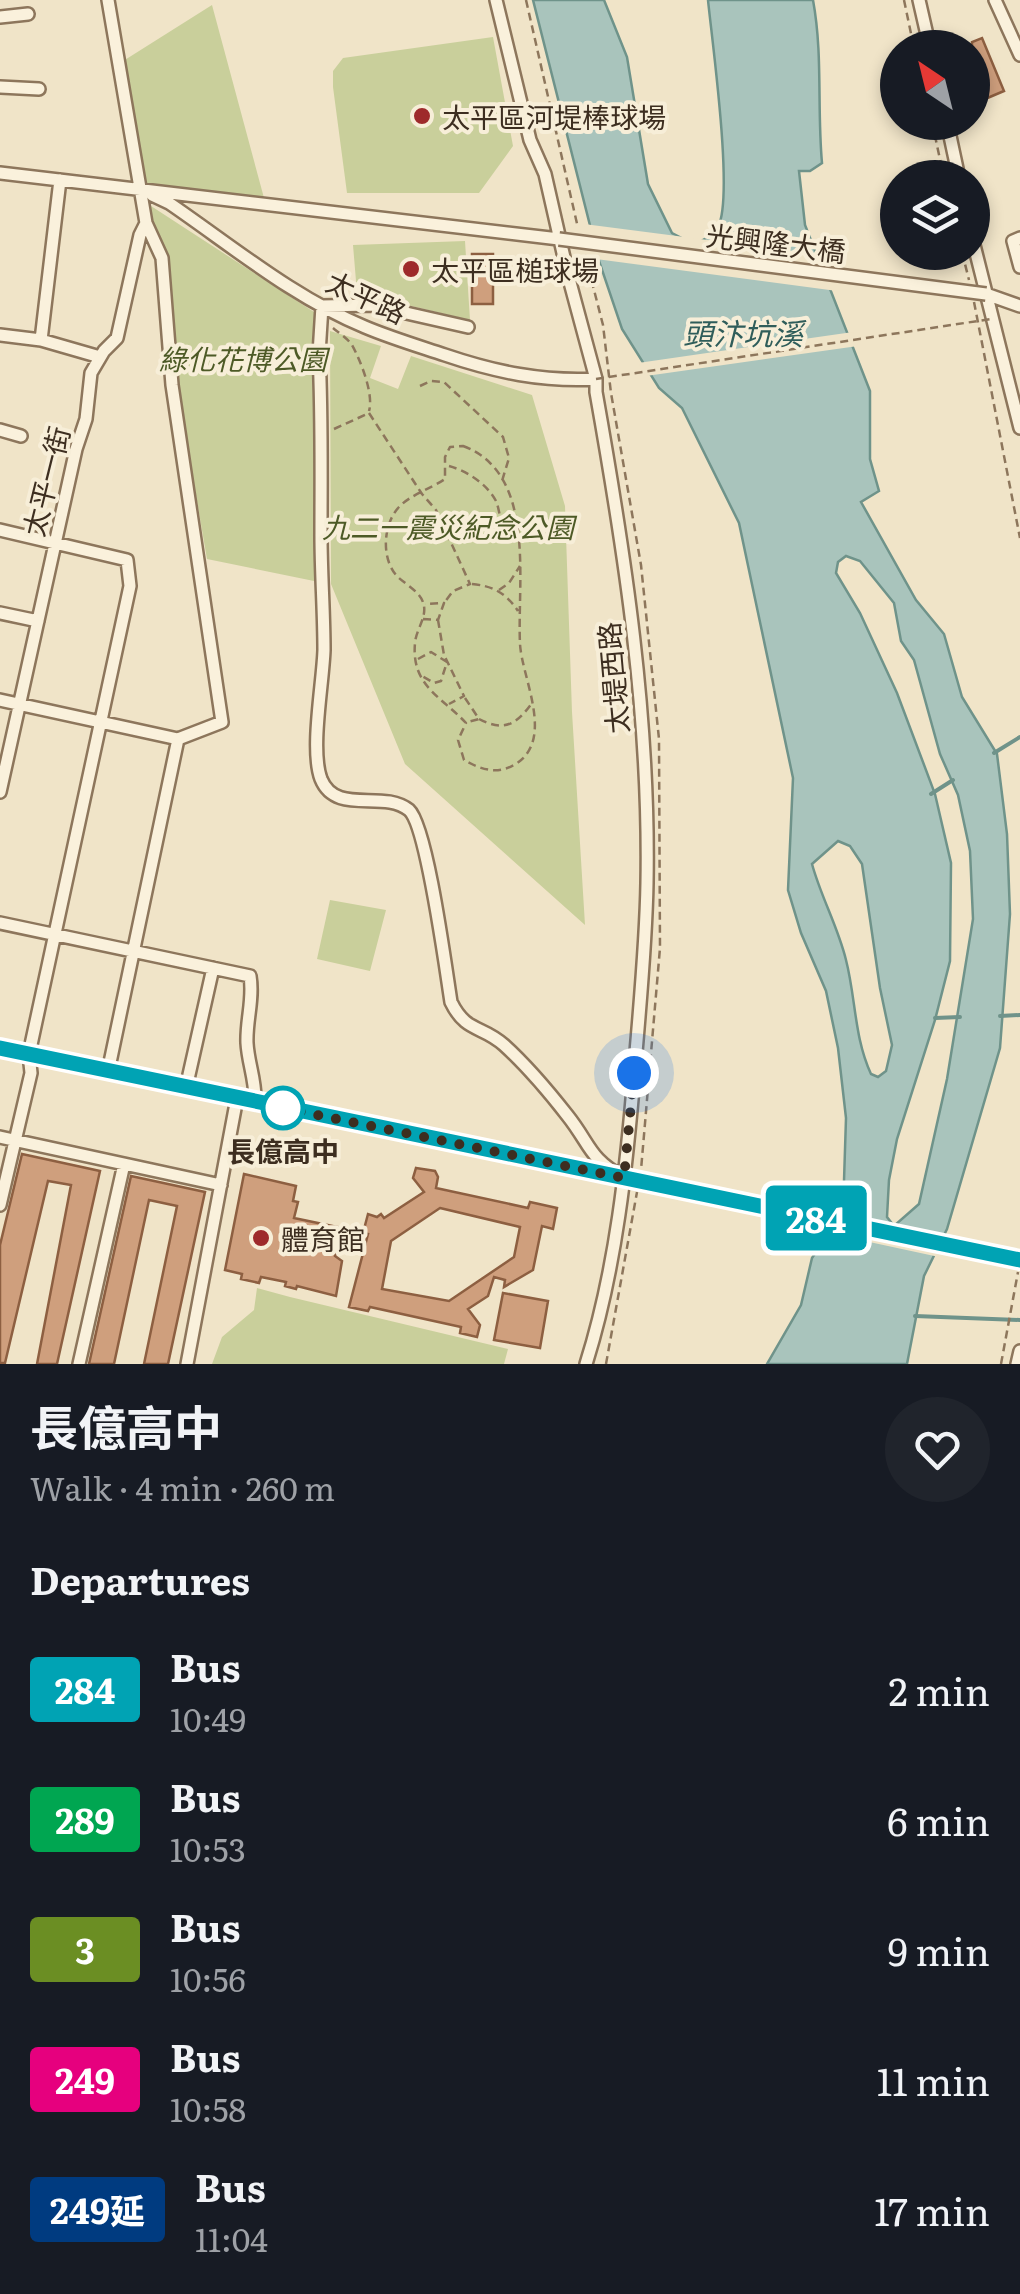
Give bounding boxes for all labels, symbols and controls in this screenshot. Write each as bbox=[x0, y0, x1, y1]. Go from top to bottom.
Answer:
north arrow bbox=[880, 30, 990, 140]
map controls bbox=[880, 30, 990, 270]
place label: 太平區河堤棒球場 bbox=[442, 95, 666, 137]
marker: 太平區河堤棒球場 bbox=[411, 105, 433, 127]
button: layers bbox=[880, 160, 990, 270]
street label: 光興隆大橋 bbox=[704, 213, 848, 271]
place label: 太平區槌球場 bbox=[431, 248, 599, 290]
marker: 太平區槌球場 bbox=[400, 258, 422, 280]
street label: 太平路 bbox=[320, 259, 414, 333]
water label: 頭汴坑溪 bbox=[683, 310, 807, 354]
park label: 綠化花博公園 bbox=[159, 337, 331, 379]
street label: 太平一街 bbox=[11, 422, 79, 540]
park label: 九二一震災紀念公園 bbox=[322, 505, 578, 547]
street label: 太堤西路 bbox=[586, 620, 638, 736]
your location bbox=[609, 1048, 659, 1098]
marker: 長億高中 bbox=[262, 1087, 304, 1129]
place label: 長億高中 bbox=[227, 1129, 339, 1171]
line badge: 284 bbox=[758, 1186, 874, 1250]
text: 284 bbox=[786, 1192, 846, 1244]
place label: 體育館 bbox=[281, 1217, 365, 1259]
marker: 體育館 bbox=[250, 1227, 272, 1249]
text: 長億高中 bbox=[30, 1390, 222, 1461]
button: heart bbox=[885, 1397, 990, 1502]
text: Walk · 4 min · 260 m bbox=[30, 1463, 335, 1511]
text: Departures bbox=[30, 1550, 250, 1607]
text: Bus bbox=[170, 1637, 241, 1694]
text: 2 min bbox=[888, 1661, 990, 1718]
text: 284 bbox=[55, 1663, 115, 1715]
text: 10:49 bbox=[170, 1694, 246, 1742]
text: Bus bbox=[170, 1767, 241, 1824]
text: 6 min bbox=[887, 1791, 990, 1848]
text: 289 bbox=[55, 1793, 115, 1845]
text: 10:53 bbox=[170, 1824, 246, 1872]
text: Bus bbox=[170, 1897, 241, 1954]
text: 9 min bbox=[888, 1921, 990, 1978]
text: 3 bbox=[75, 1923, 95, 1975]
text: 10:56 bbox=[170, 1954, 246, 2002]
text: Bus bbox=[170, 2027, 241, 2084]
text: 11 min bbox=[877, 2051, 990, 2108]
text: 249 bbox=[55, 2053, 115, 2105]
text: 10:58 bbox=[170, 2084, 246, 2132]
text: Bus bbox=[195, 2157, 266, 2214]
text: 17 min bbox=[874, 2181, 990, 2238]
text: 249延 bbox=[50, 2183, 145, 2235]
text: 11:04 bbox=[195, 2214, 268, 2262]

